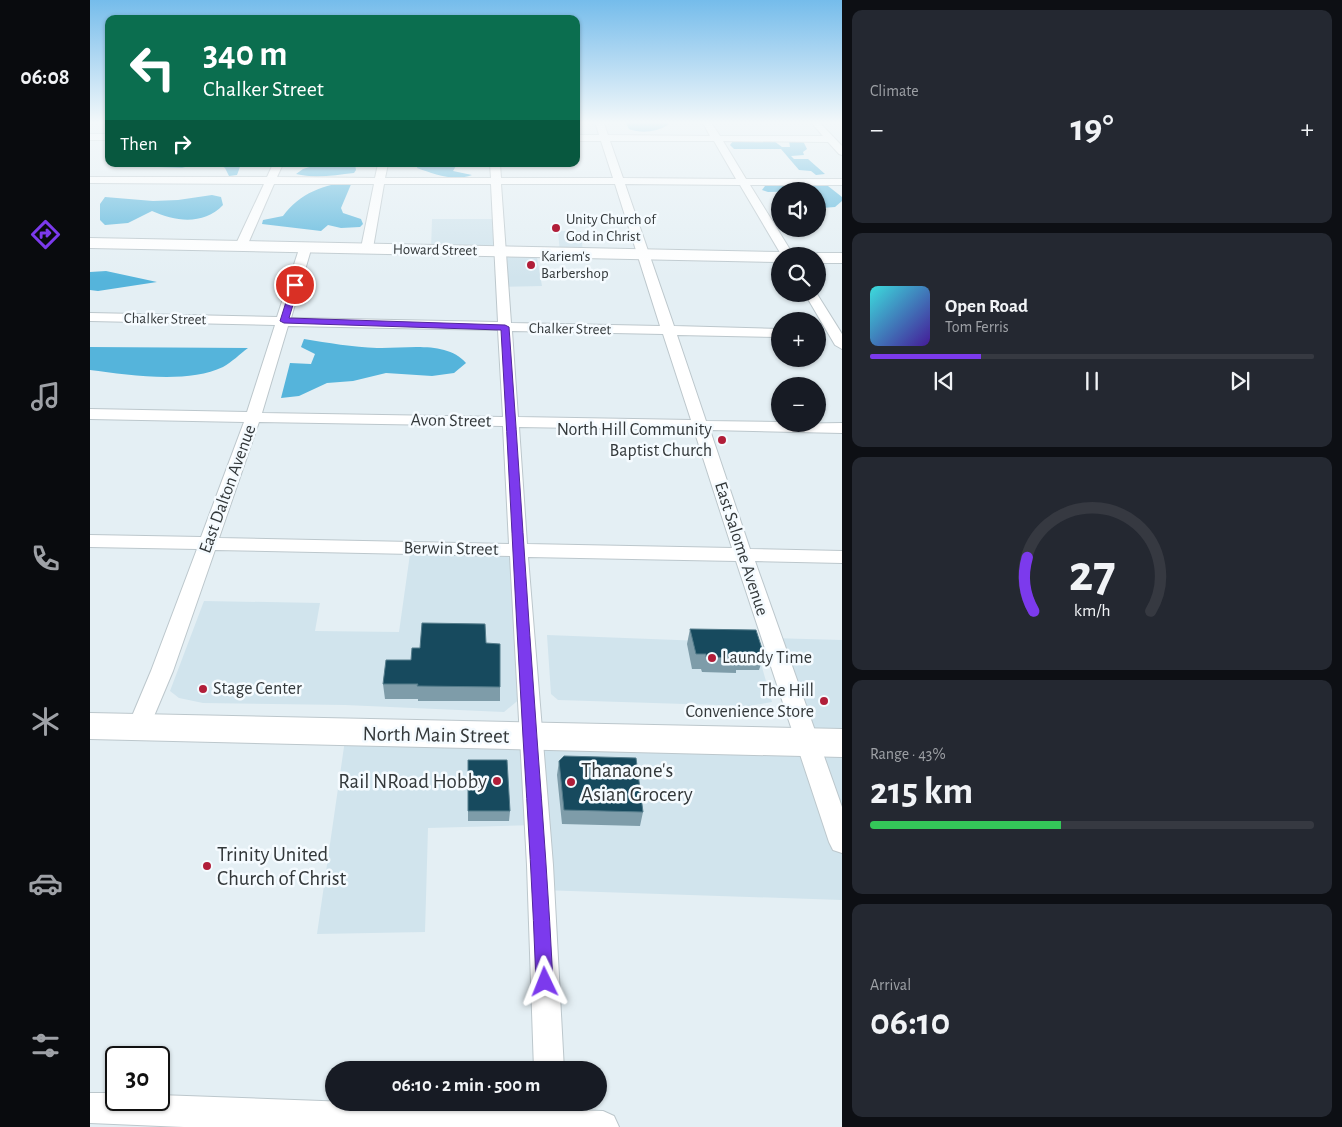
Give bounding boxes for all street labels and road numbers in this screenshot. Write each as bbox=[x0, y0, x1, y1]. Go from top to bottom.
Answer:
street label: Howard Street bbox=[393, 242, 477, 258]
street label: Chalker Street bbox=[124, 311, 207, 327]
street label: Chalker Street bbox=[529, 321, 612, 337]
street label: Avon Street bbox=[410, 411, 492, 431]
street label: East Dalton Avenue bbox=[196, 422, 260, 556]
street label: East Salome Avenue bbox=[711, 480, 771, 618]
street label: Berwin Street bbox=[403, 539, 499, 559]
street label: North Main Street bbox=[362, 723, 510, 747]

